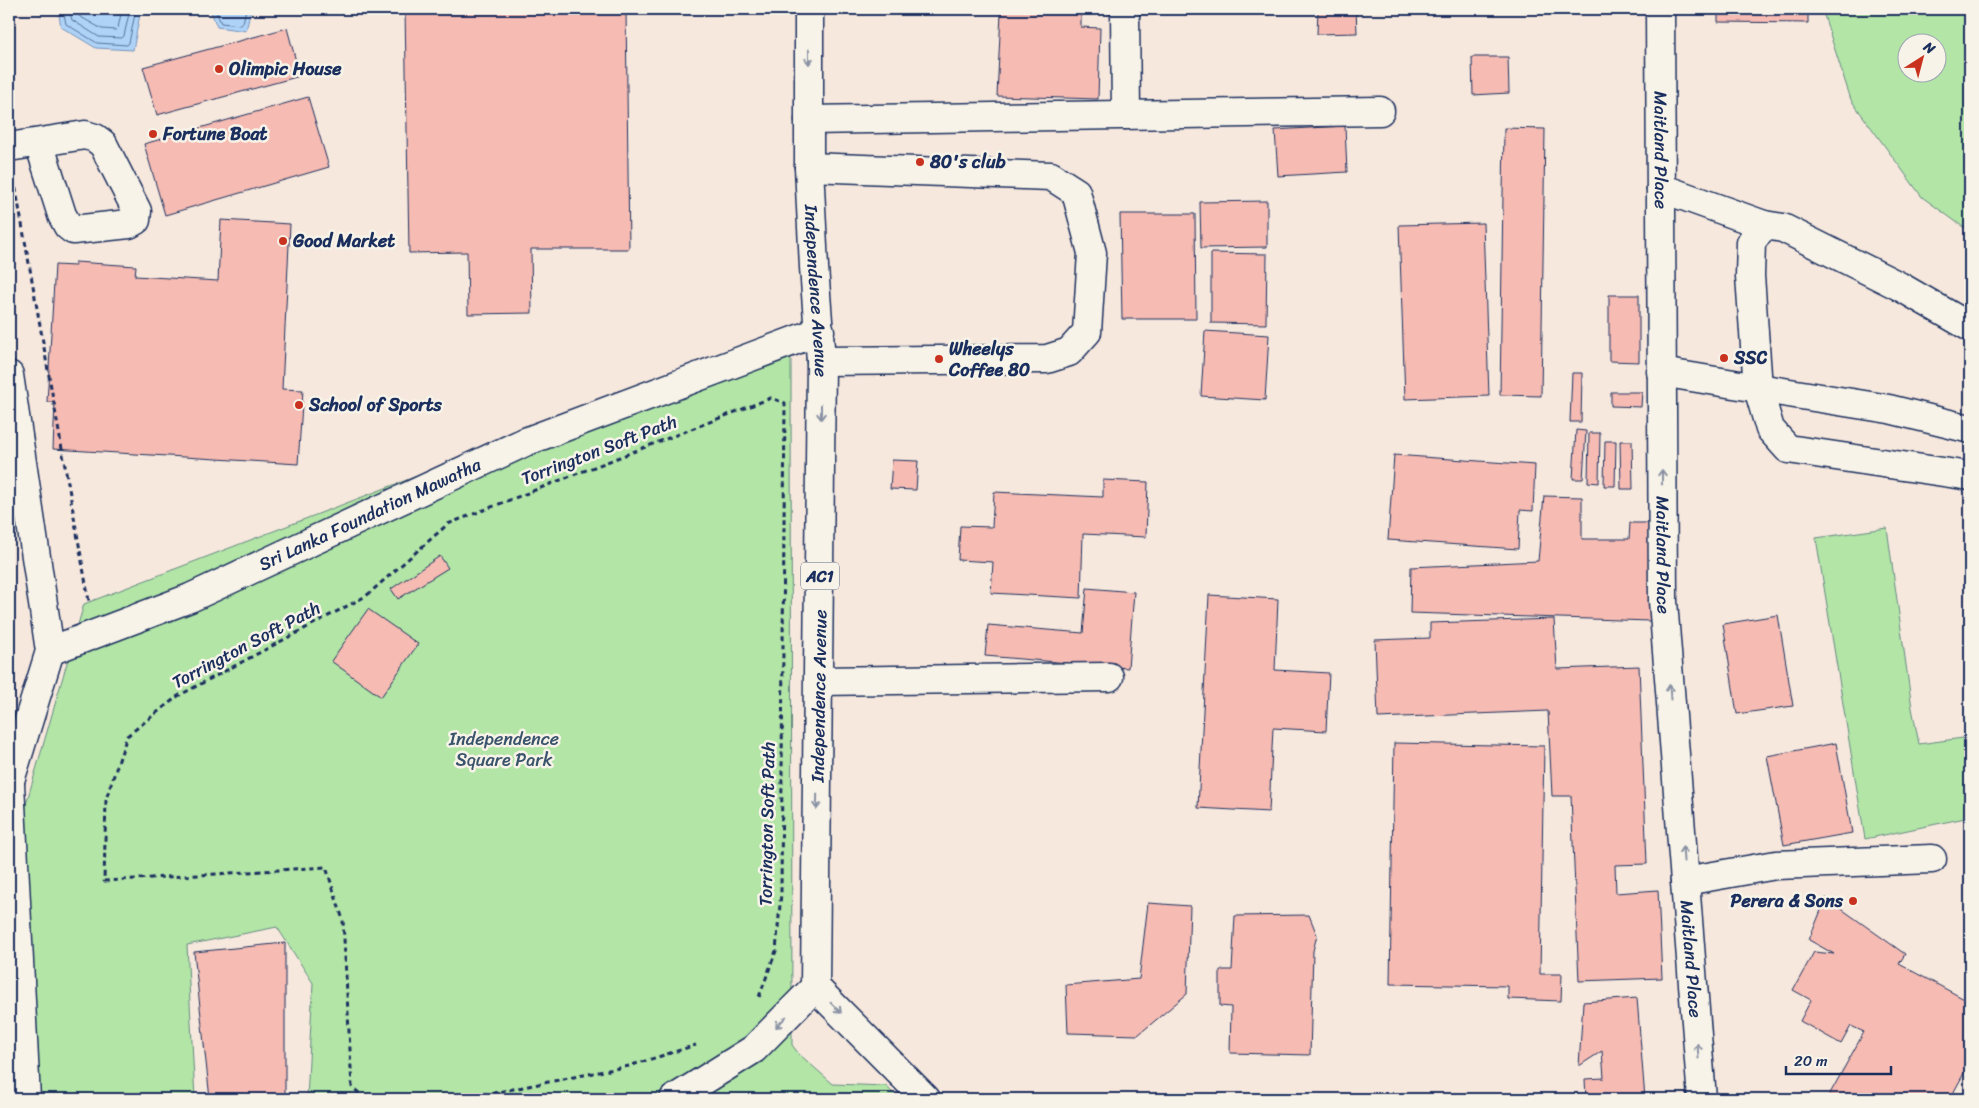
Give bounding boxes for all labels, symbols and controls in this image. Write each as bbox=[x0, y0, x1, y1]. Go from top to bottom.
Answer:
north arrow bbox=[1896, 32, 1946, 82]
text: N bbox=[1917, 34, 1941, 61]
one-way arrow bbox=[804, 49, 814, 65]
place label: Olimpic House bbox=[229, 53, 342, 85]
marker: Olimpic House bbox=[213, 63, 225, 75]
street label: Maitland Place bbox=[1644, 91, 1677, 209]
place label: Fortune Boat bbox=[162, 118, 268, 150]
marker: Fortune Boat bbox=[147, 128, 159, 140]
place label: 80's club bbox=[929, 146, 1006, 178]
marker: 80's club bbox=[914, 156, 926, 168]
street label: Independence Avenue bbox=[795, 203, 837, 377]
place label: Good Market bbox=[292, 225, 395, 257]
marker: Good Market bbox=[277, 235, 289, 247]
place label: Wheelys Coffee 80 bbox=[948, 333, 1030, 386]
place label: SSC bbox=[1733, 342, 1768, 374]
marker: SSC bbox=[1718, 352, 1730, 364]
marker: Wheelys Coffee 80 bbox=[933, 353, 945, 365]
place label: School of Sports bbox=[308, 389, 443, 421]
marker: School of Sports bbox=[293, 399, 305, 411]
one-way arrow bbox=[816, 404, 826, 420]
street label: Torrington Soft Path bbox=[516, 406, 682, 494]
street label: Sri Lanka Foundation Mawatha bbox=[253, 448, 487, 580]
one-way arrow bbox=[1657, 469, 1667, 486]
street label: Maitland Place bbox=[1646, 496, 1680, 615]
road number: AC1 bbox=[801, 562, 839, 590]
street label: Torrington Soft Path bbox=[166, 592, 326, 698]
street label: Independence Avenue bbox=[801, 609, 837, 784]
one-way arrow bbox=[1666, 684, 1675, 700]
park label: Independence Square Park bbox=[448, 723, 559, 776]
street label: Torrington Soft Path bbox=[750, 741, 784, 907]
one-way arrow bbox=[812, 794, 822, 810]
one-way arrow bbox=[1678, 846, 1688, 862]
place label: Perera & Sons bbox=[1731, 885, 1844, 917]
marker: Perera & Sons bbox=[1847, 895, 1859, 907]
street label: Maitland Place bbox=[1670, 899, 1712, 1019]
one-way arrow bbox=[830, 1002, 842, 1014]
one-way arrow bbox=[775, 1016, 787, 1028]
one-way arrow bbox=[1694, 1043, 1703, 1059]
scale bar bbox=[1786, 1043, 1892, 1075]
text: 20 m bbox=[1794, 1048, 1828, 1074]

